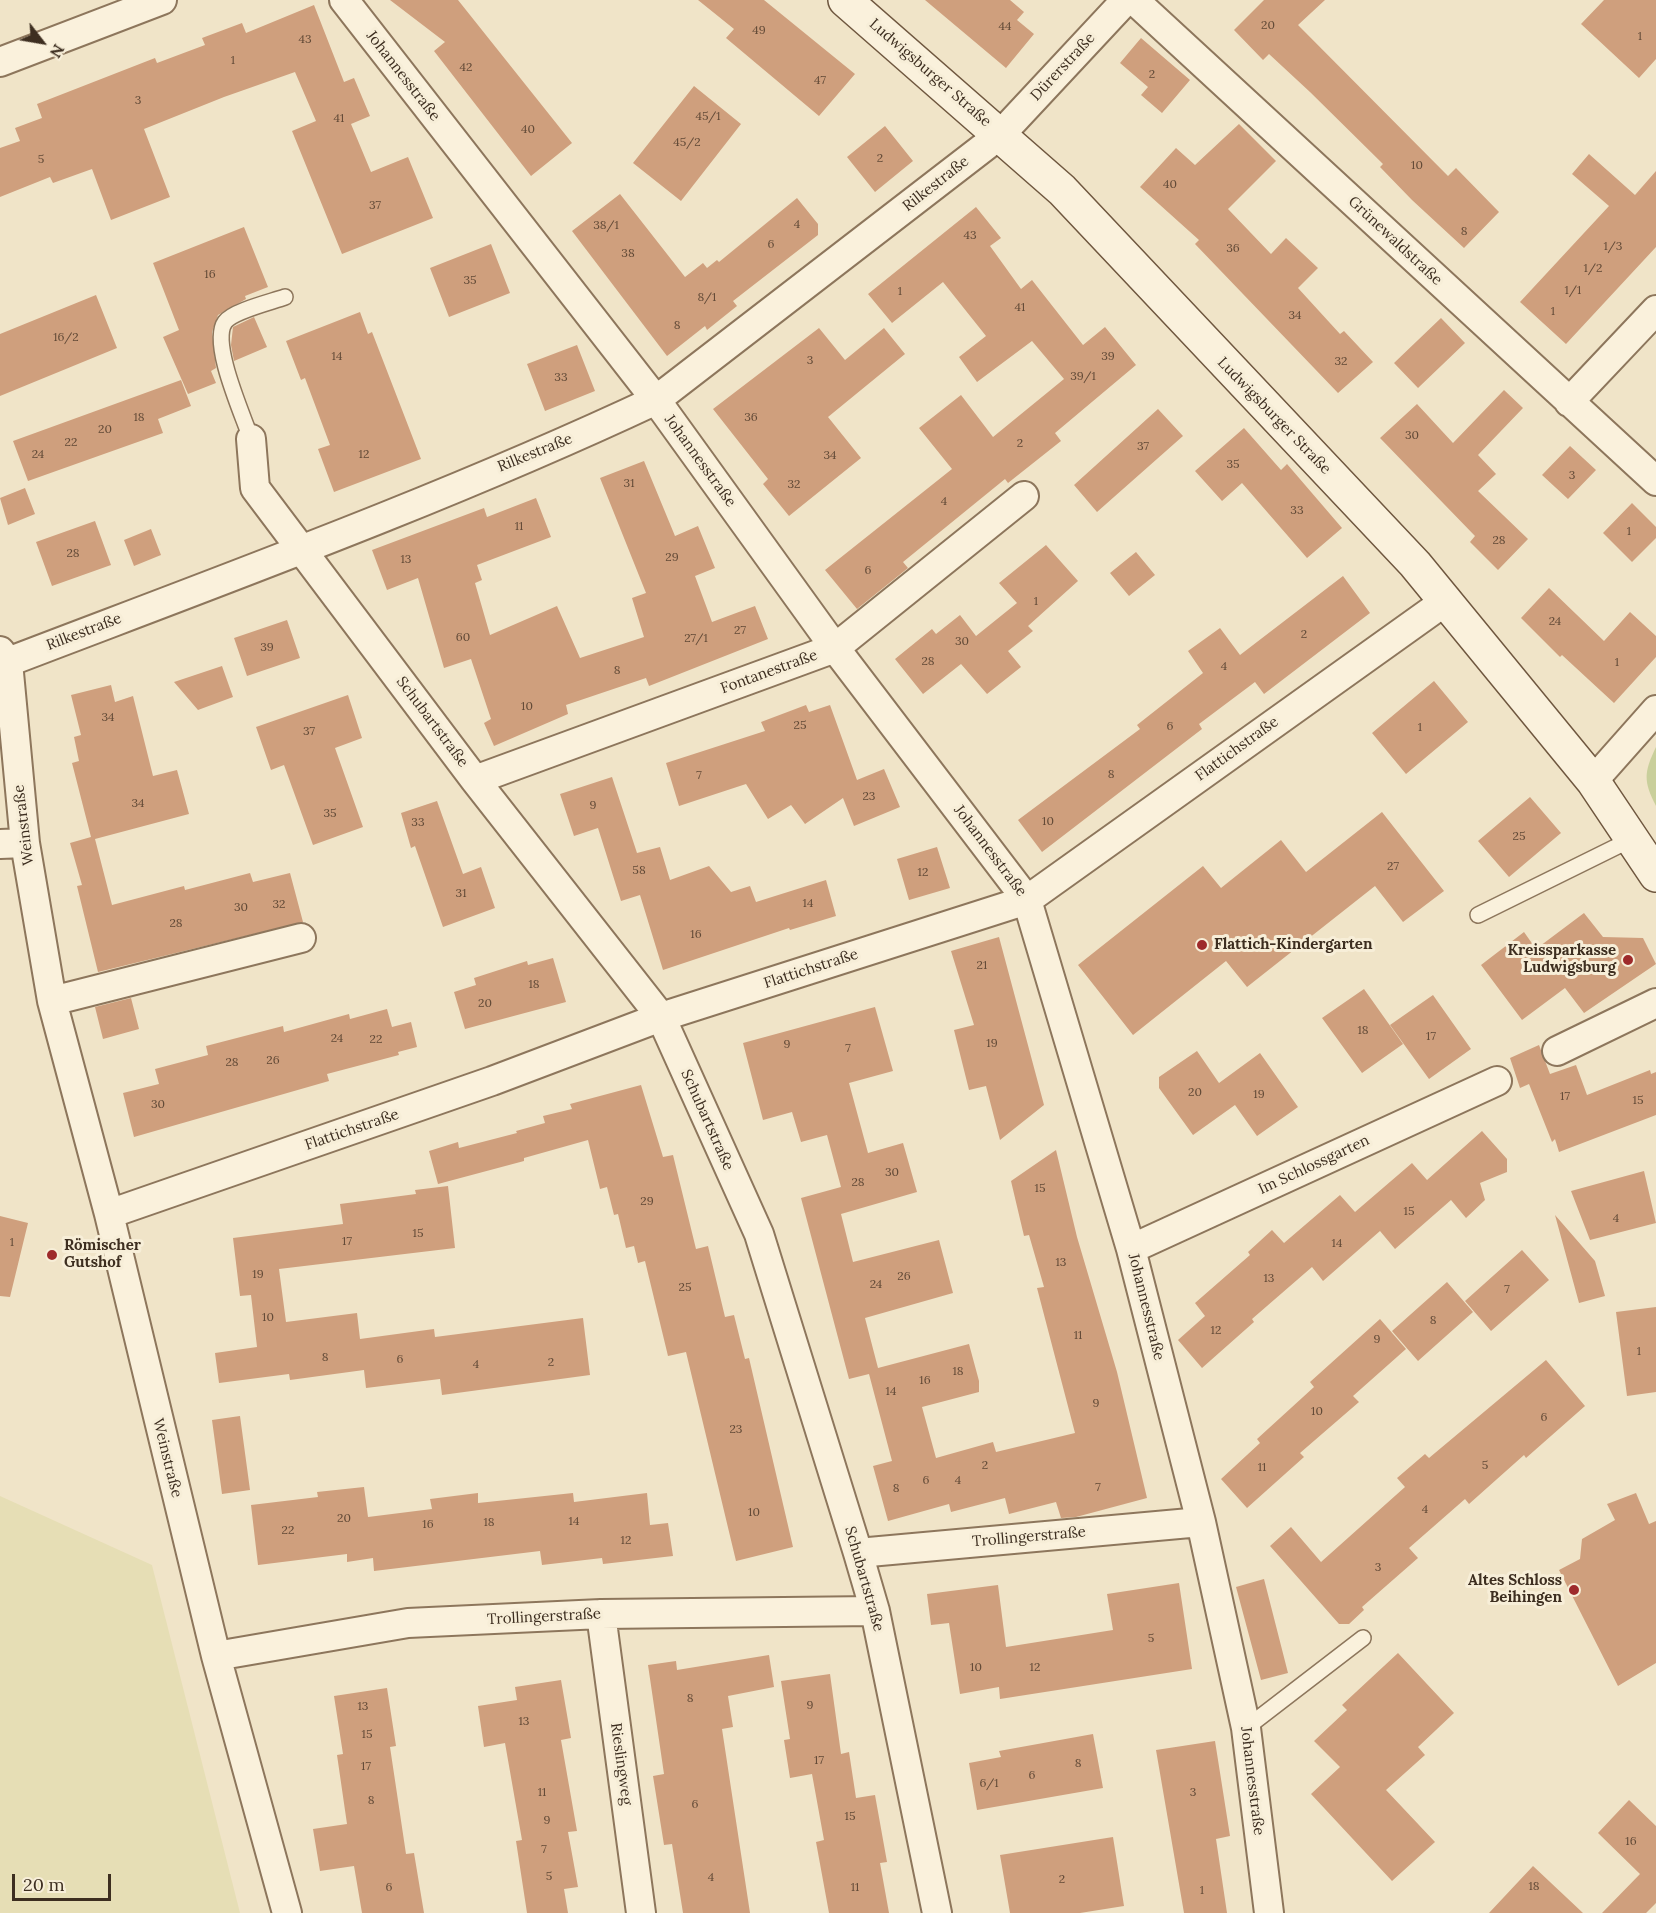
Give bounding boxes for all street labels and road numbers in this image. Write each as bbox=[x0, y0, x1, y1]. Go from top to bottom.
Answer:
street label: Ludwigsburger Straße bbox=[865, 15, 995, 131]
street label: Johannesstraße bbox=[362, 27, 444, 125]
street label: Dürerstraße bbox=[1027, 29, 1099, 105]
street label: Rilkestraße bbox=[899, 153, 973, 215]
street label: Grünewaldstraße bbox=[1344, 193, 1446, 289]
street label: Ludwigsburger Straße bbox=[1213, 354, 1335, 478]
street label: Johannesstraße bbox=[661, 411, 739, 511]
street label: Rilkestraße bbox=[495, 430, 575, 476]
street label: Rilkestraße bbox=[44, 609, 124, 655]
street label: Fontanestraße bbox=[718, 646, 820, 698]
street label: Schubartstraße bbox=[392, 673, 472, 771]
street label: Flattichstraße bbox=[1192, 713, 1282, 785]
street label: Weinstraße bbox=[10, 784, 38, 866]
street label: Johannesstraße bbox=[950, 802, 1030, 900]
street label: Flattichstraße bbox=[762, 945, 860, 993]
street label: Schubartstraße bbox=[677, 1067, 737, 1173]
street label: Flattichstraße bbox=[303, 1106, 401, 1154]
street label: Im Schlossgarten bbox=[1256, 1131, 1372, 1199]
street label: Johannesstraße bbox=[1124, 1252, 1168, 1362]
street label: Weinstraße bbox=[148, 1417, 186, 1499]
street label: Trollingerstraße bbox=[971, 1523, 1087, 1551]
street label: Schubartstraße bbox=[840, 1524, 888, 1634]
street label: Trollingerstraße bbox=[487, 1605, 601, 1629]
street label: Rieslingweg bbox=[606, 1722, 636, 1806]
street label: Johannesstraße bbox=[1236, 1726, 1268, 1836]

